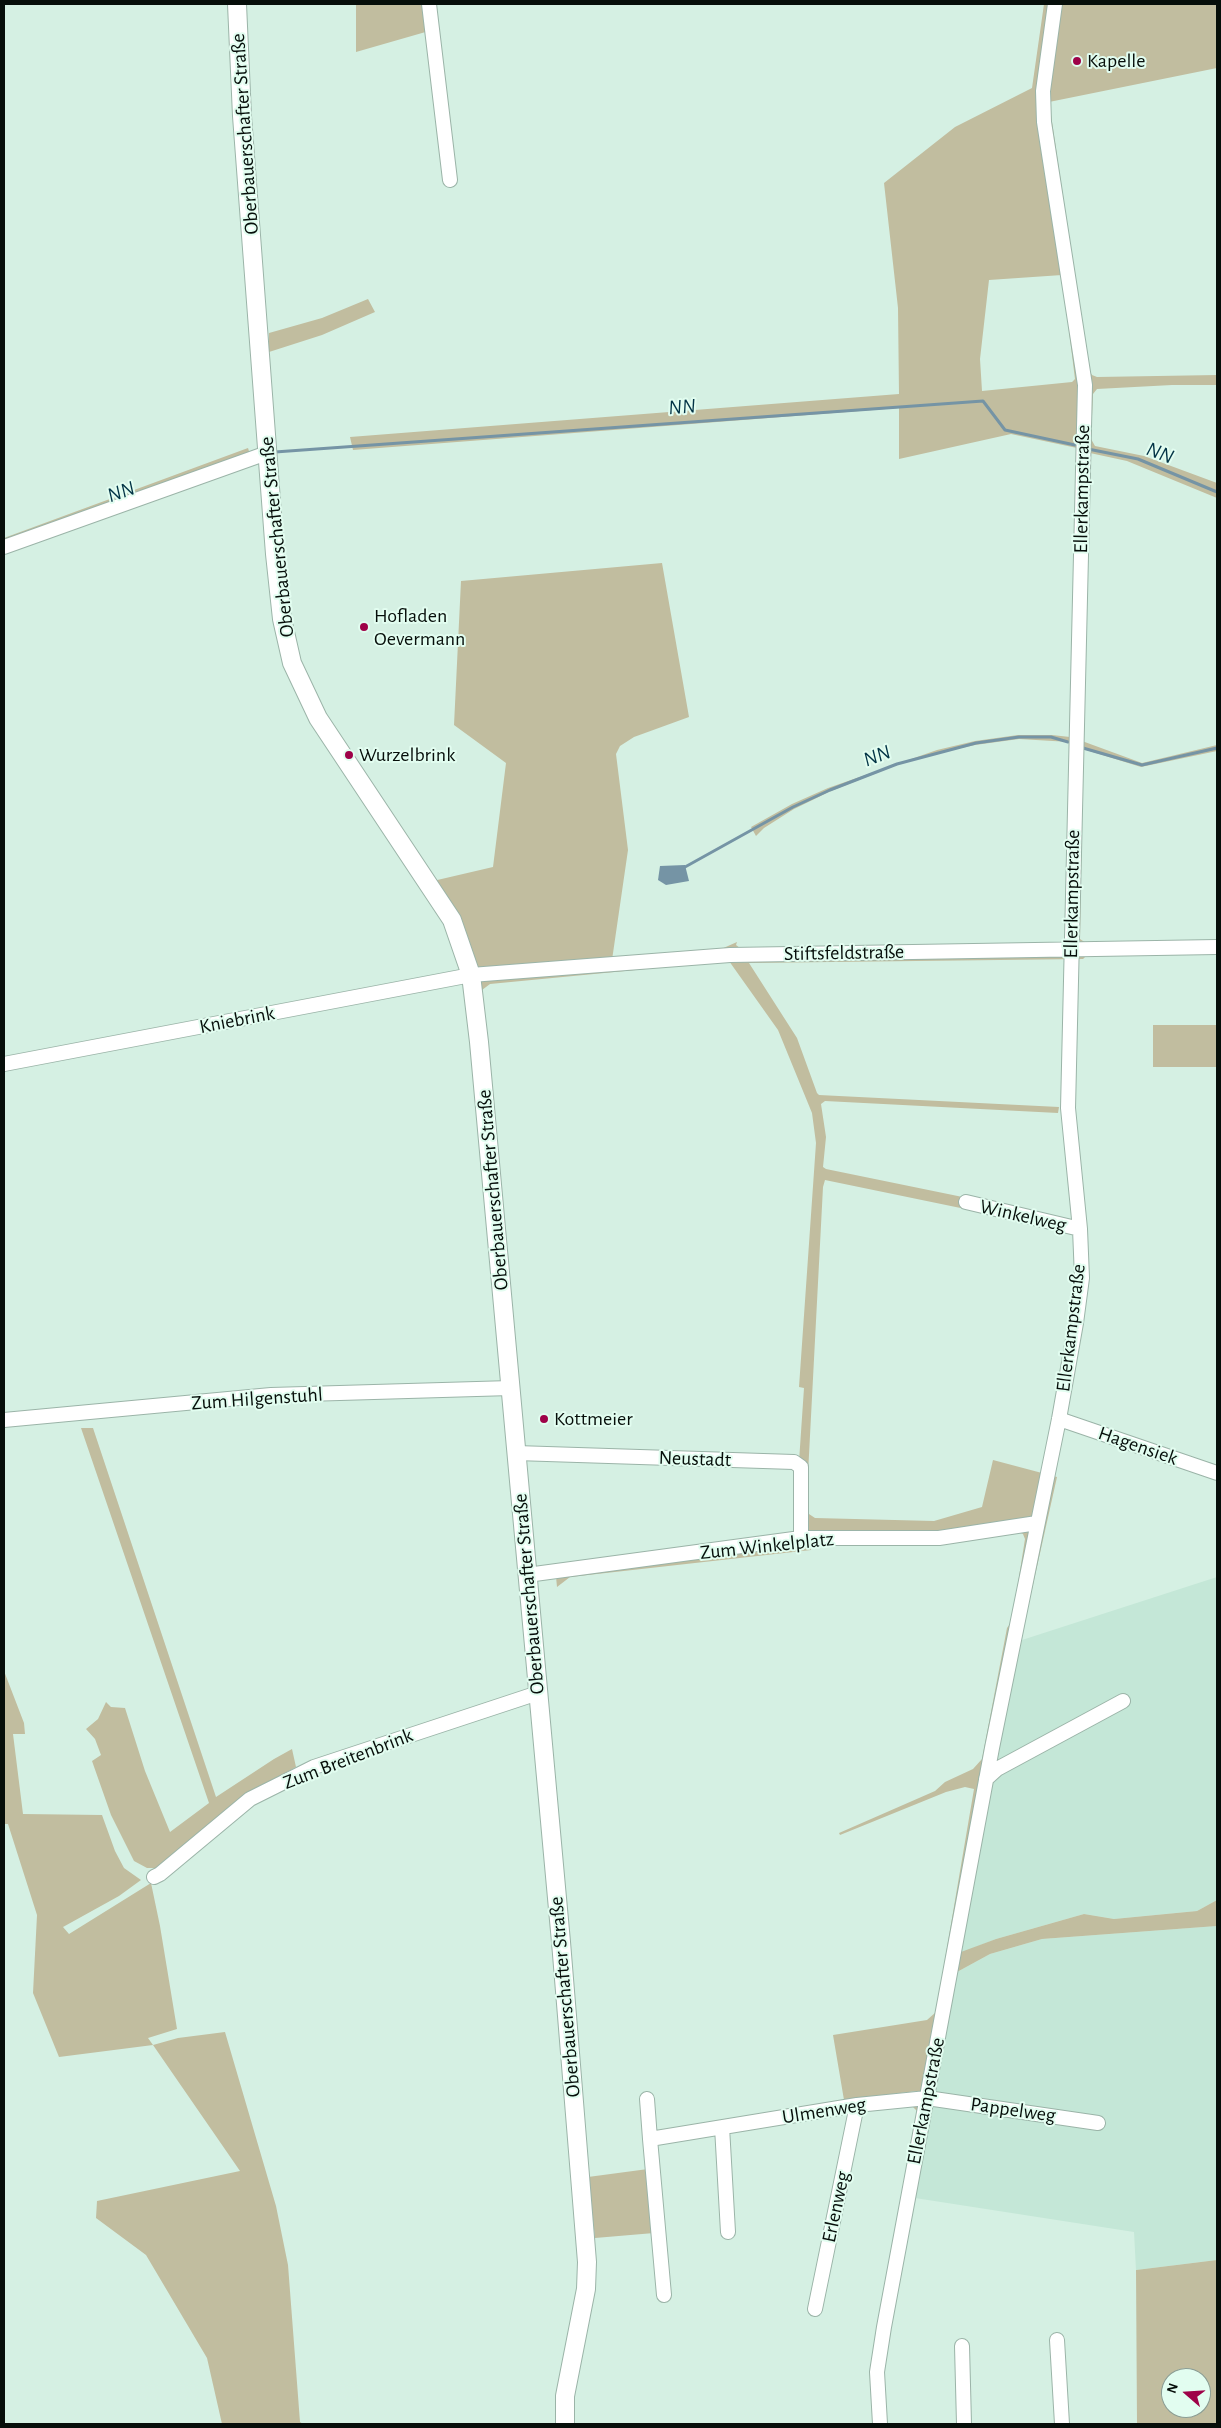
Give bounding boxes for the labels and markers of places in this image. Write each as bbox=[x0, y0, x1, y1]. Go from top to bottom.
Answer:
place label: Kapelle bbox=[1087, 49, 1145, 73]
marker: Kapelle bbox=[1071, 55, 1083, 67]
place label: Hofladen Oevermann bbox=[374, 604, 465, 651]
marker: Hofladen Oevermann bbox=[358, 621, 370, 633]
place label: Wurzelbrink bbox=[359, 743, 455, 767]
marker: Wurzelbrink bbox=[343, 749, 355, 761]
place label: Kottmeier bbox=[554, 1407, 633, 1431]
marker: Kottmeier bbox=[538, 1413, 550, 1425]

